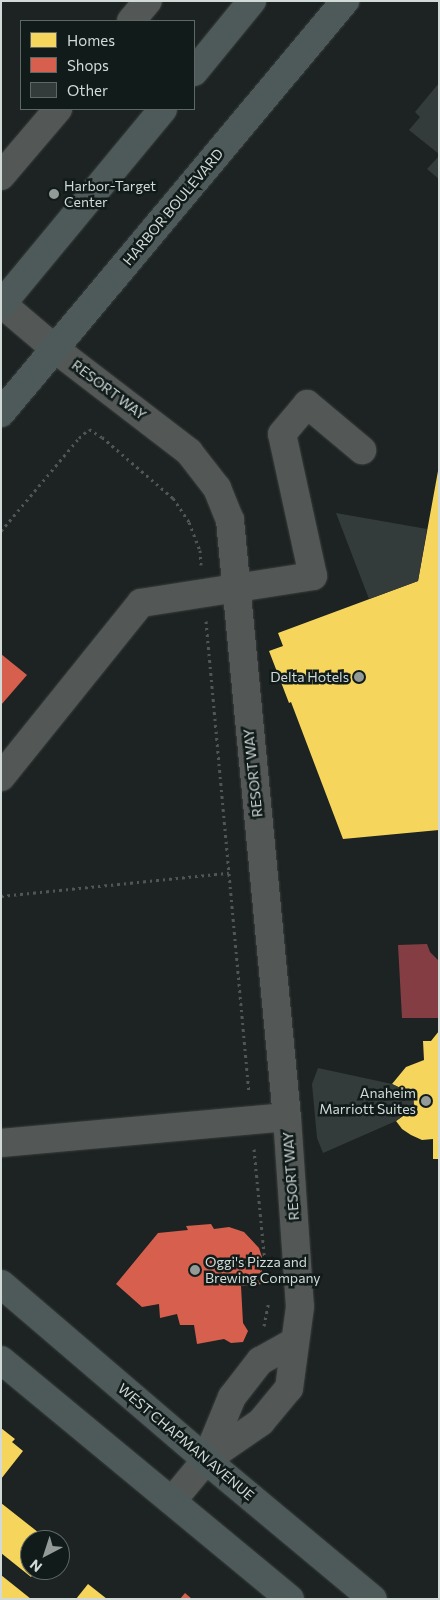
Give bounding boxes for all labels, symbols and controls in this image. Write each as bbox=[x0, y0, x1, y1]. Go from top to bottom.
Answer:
legend bbox=[20, 20, 195, 110]
text: Homes bbox=[67, 31, 115, 49]
text: Shops bbox=[67, 56, 109, 74]
text: Other bbox=[67, 81, 108, 99]
street label: HARBOR BOULEVARD bbox=[119, 145, 227, 269]
place label: Harbor-Target Center bbox=[64, 178, 156, 210]
marker: Harbor-Target Center bbox=[48, 188, 60, 200]
street label: RESORT WAY bbox=[68, 357, 150, 423]
place label: Delta Hotels bbox=[270, 669, 349, 685]
marker: Delta Hotels bbox=[353, 671, 365, 683]
street label: RESORT WAY bbox=[240, 728, 266, 818]
place label: Anaheim Marriott Suites bbox=[319, 1085, 416, 1118]
marker: Anaheim Marriott Suites bbox=[420, 1095, 432, 1107]
street label: RESORT WAY bbox=[280, 1131, 302, 1221]
place label: Oggi's Pizza and Brewing Company bbox=[205, 1254, 321, 1286]
marker: Oggi's Pizza and Brewing Company bbox=[189, 1264, 201, 1276]
street label: WEST CHAPMAN AVENUE bbox=[115, 1380, 257, 1504]
north arrow bbox=[20, 1530, 70, 1580]
text: N bbox=[26, 1556, 45, 1576]

